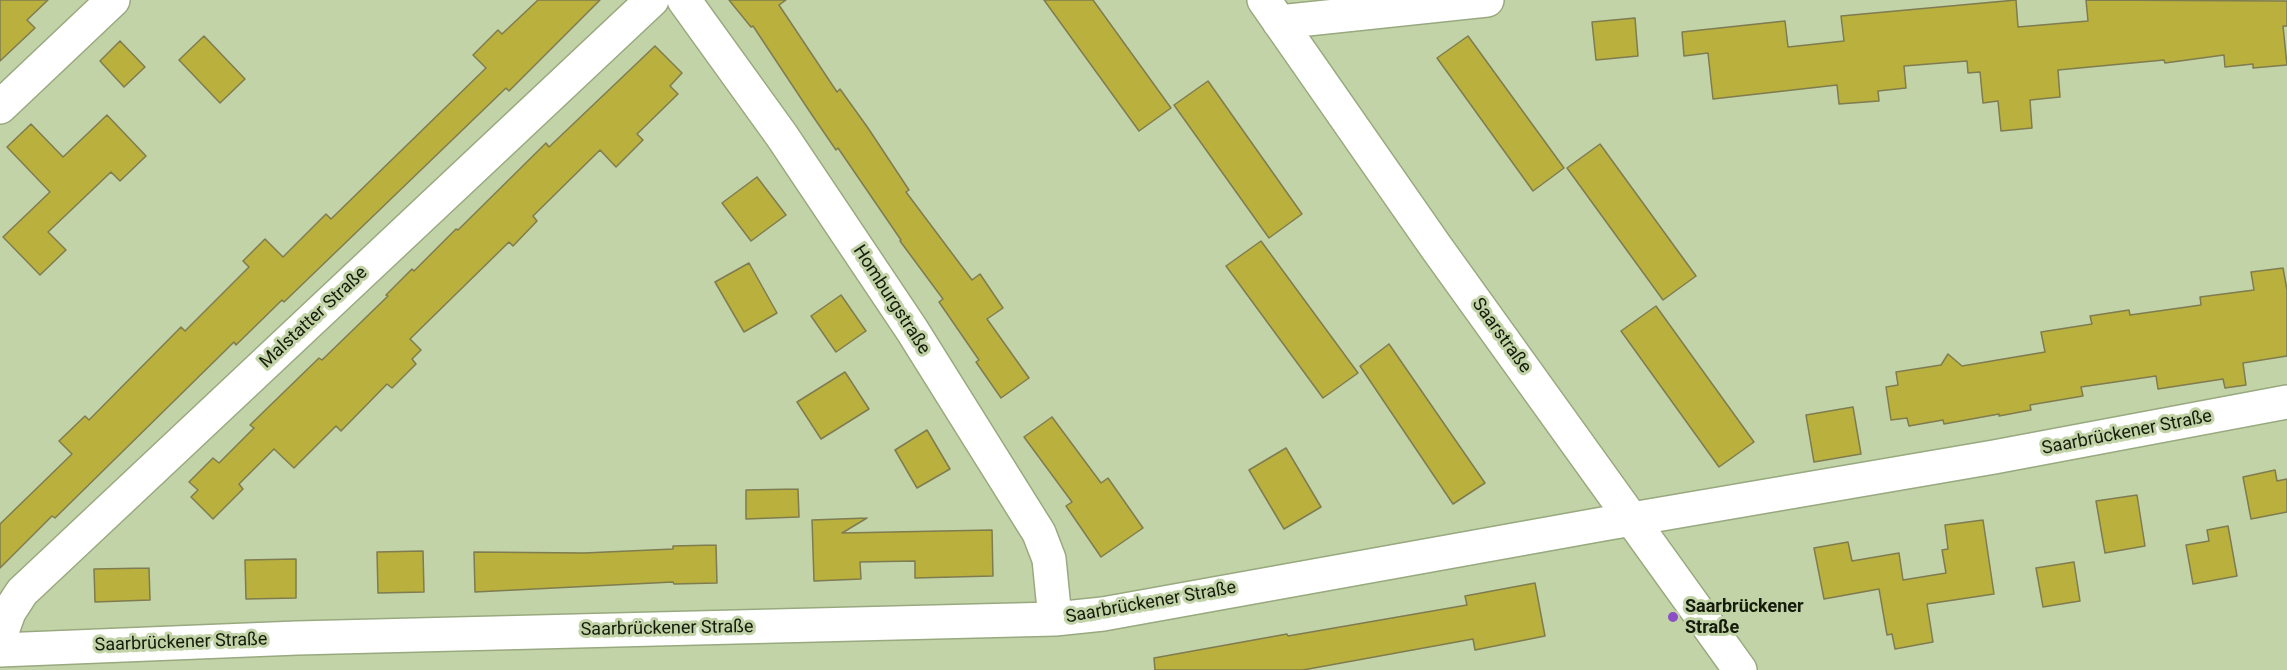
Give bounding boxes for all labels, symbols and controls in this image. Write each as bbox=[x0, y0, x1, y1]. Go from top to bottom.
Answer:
street label: Homburgstraße bbox=[848, 241, 934, 359]
street label: Malstatter Straße bbox=[256, 263, 372, 373]
street label: Saarstraße bbox=[1467, 294, 1535, 378]
street label: Saarbrückener Straße bbox=[2040, 406, 2214, 460]
street label: Saarbrückener Straße bbox=[1064, 577, 1238, 629]
place label: Saarbrückener Straße bbox=[1685, 596, 1804, 638]
marker: Saarbrückener Straße bbox=[1666, 610, 1680, 624]
street label: Saarbrückener Straße bbox=[580, 617, 754, 641]
street label: Saarbrückener Straße bbox=[94, 629, 268, 657]

